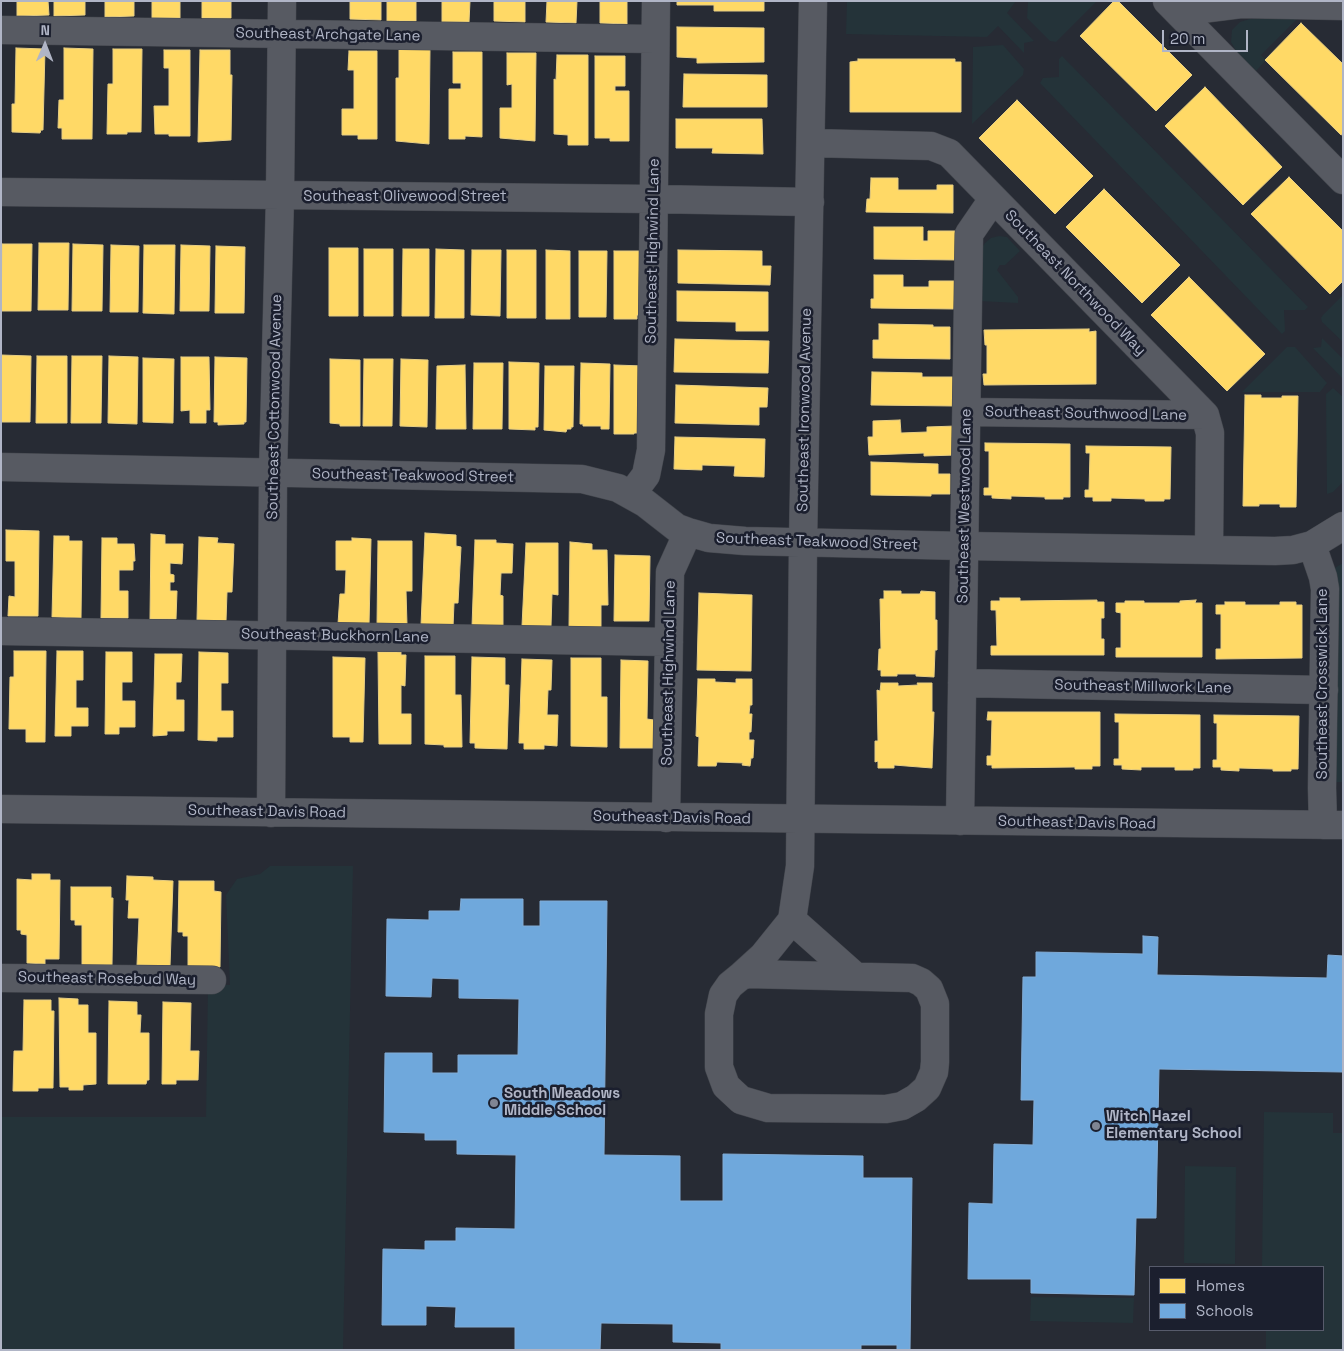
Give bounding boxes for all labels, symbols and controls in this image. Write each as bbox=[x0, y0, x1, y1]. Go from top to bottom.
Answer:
north arrow bbox=[20, 20, 70, 70]
scale bar bbox=[1164, 20, 1250, 52]
text: N bbox=[40, 21, 50, 39]
street label: Southeast Archgate Lane bbox=[236, 24, 420, 46]
text: 20 m bbox=[1170, 29, 1205, 48]
street label: Southeast Highwind Lane bbox=[642, 158, 664, 344]
street label: Southeast Olivewood Street bbox=[303, 188, 507, 206]
street label: Southeast Northwood Way bbox=[1001, 207, 1149, 359]
street label: Southeast Cottonwood Avenue bbox=[264, 294, 286, 520]
street label: Southeast Ironwood Avenue bbox=[794, 308, 816, 512]
street label: Southeast Southwood Lane bbox=[985, 403, 1187, 425]
street label: Southeast Westwood Lane bbox=[954, 408, 976, 604]
street label: Southeast Teakwood Street bbox=[312, 465, 514, 487]
street label: Southeast Teakwood Street bbox=[716, 529, 918, 555]
street label: Southeast Highwind Lane bbox=[658, 580, 680, 766]
street label: Southeast Crosswick Lane bbox=[1314, 588, 1332, 780]
street label: Southeast Buckhorn Lane bbox=[241, 625, 429, 647]
street label: Southeast Millwork Lane bbox=[1054, 676, 1232, 698]
street label: Southeast Davis Road bbox=[188, 802, 346, 822]
street label: Southeast Davis Road bbox=[593, 808, 751, 828]
street label: Southeast Davis Road bbox=[998, 813, 1156, 833]
street label: Southeast Rosebud Way bbox=[18, 968, 196, 990]
place label: South Meadows Middle School bbox=[504, 1085, 620, 1120]
marker: South Meadows Middle School bbox=[488, 1097, 500, 1109]
place label: Witch Hazel Elementary School bbox=[1106, 1108, 1241, 1143]
marker: Witch Hazel Elementary School bbox=[1090, 1120, 1102, 1132]
legend bbox=[1149, 1266, 1324, 1331]
text: Homes bbox=[1196, 1276, 1245, 1295]
text: Schools bbox=[1196, 1301, 1253, 1320]

